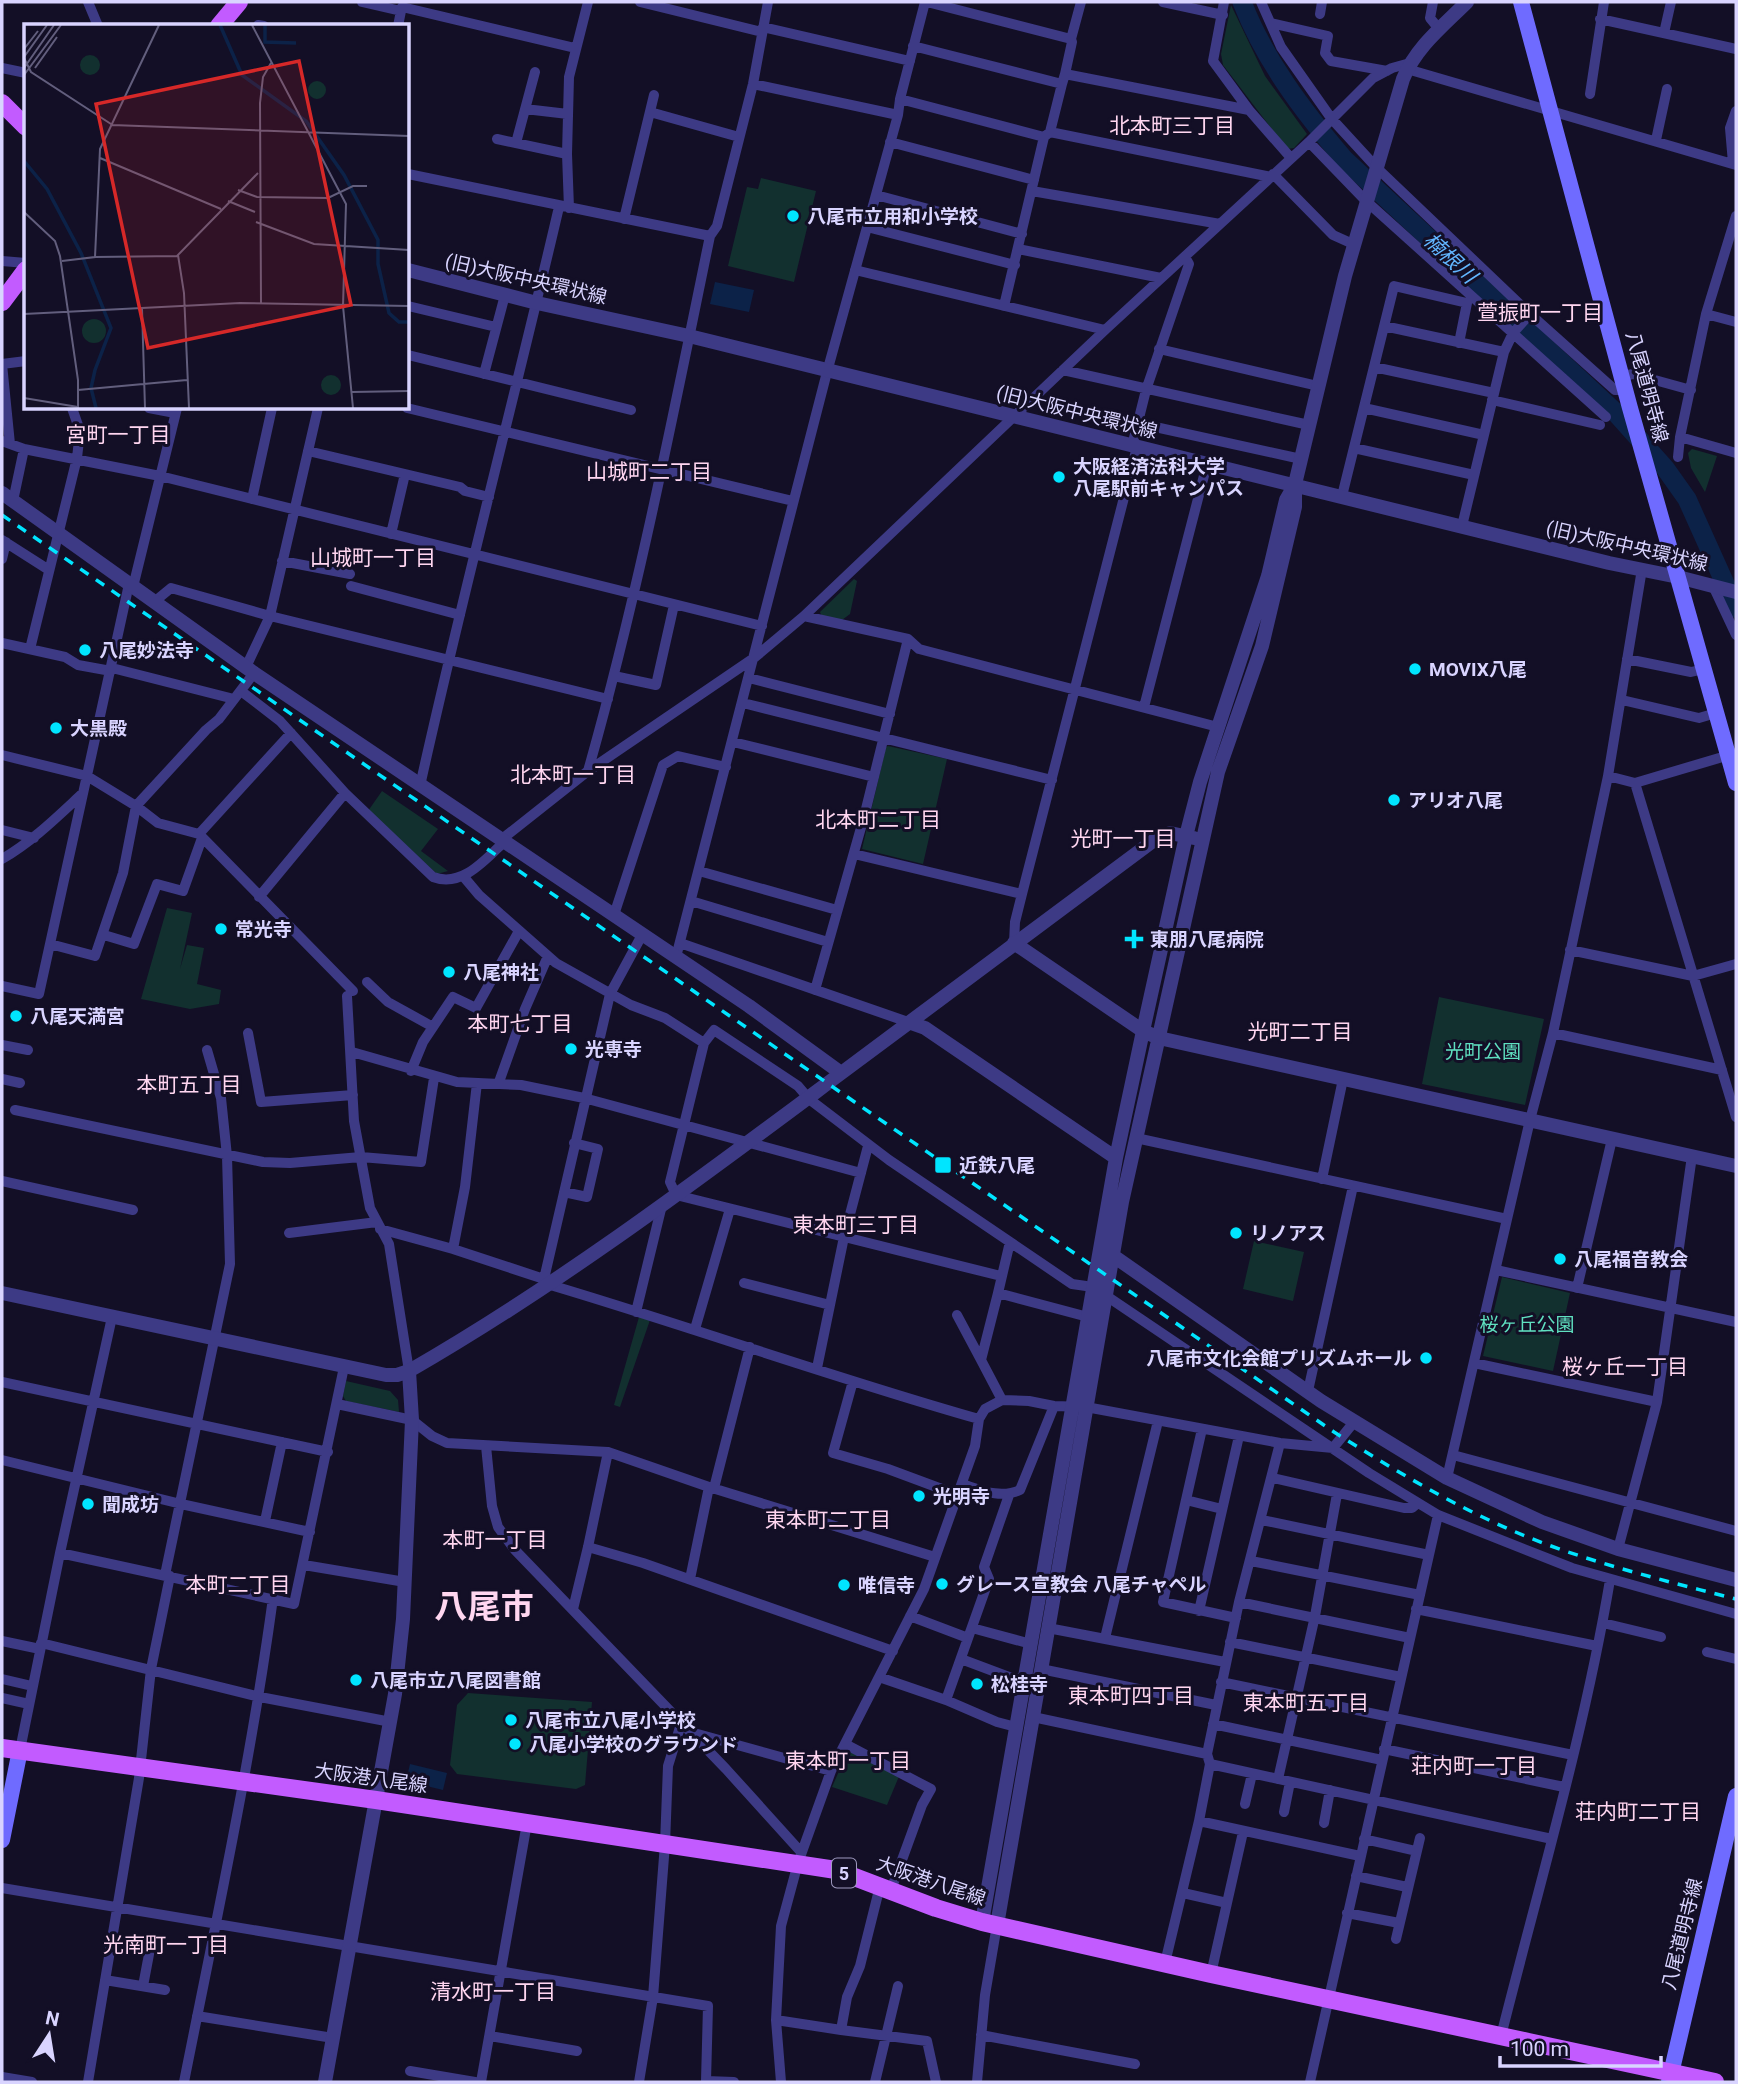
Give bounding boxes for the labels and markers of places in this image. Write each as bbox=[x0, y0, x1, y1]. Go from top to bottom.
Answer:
place label: 八尾市立用和小学校 bbox=[807, 205, 978, 228]
marker: 八尾市立用和小学校 bbox=[785, 208, 801, 224]
place label: 大阪経済法科大学 八尾駅前キャンパス bbox=[1073, 455, 1244, 500]
marker: 大阪経済法科大学 八尾駅前キャンパス bbox=[1051, 469, 1067, 485]
place label: 八尾妙法寺 bbox=[99, 639, 194, 662]
marker: 八尾妙法寺 bbox=[77, 642, 93, 658]
place label: MOVIX八尾 bbox=[1429, 658, 1527, 681]
marker: MOVIX八尾 bbox=[1407, 661, 1423, 677]
place label: 大黒殿 bbox=[70, 717, 127, 740]
marker: 大黒殿 bbox=[48, 720, 64, 736]
place label: アリオ八尾 bbox=[1408, 789, 1503, 812]
marker: アリオ八尾 bbox=[1386, 792, 1402, 808]
place label: 常光寺 bbox=[235, 918, 292, 941]
marker: 常光寺 bbox=[213, 921, 229, 937]
place label: 東朋八尾病院 bbox=[1150, 928, 1264, 951]
marker: 東朋八尾病院 bbox=[1124, 929, 1144, 949]
place label: 八尾神社 bbox=[463, 961, 539, 984]
marker: 八尾神社 bbox=[441, 964, 457, 980]
place label: 八尾天満宮 bbox=[30, 1005, 125, 1028]
marker: 八尾天満宮 bbox=[8, 1008, 24, 1024]
place label: 光専寺 bbox=[585, 1038, 642, 1061]
marker: 光専寺 bbox=[563, 1041, 579, 1057]
place label: 近鉄八尾 bbox=[959, 1154, 1035, 1177]
marker: 近鉄八尾 bbox=[933, 1155, 953, 1175]
place label: リノアス bbox=[1250, 1222, 1326, 1245]
marker: リノアス bbox=[1228, 1225, 1244, 1241]
place label: 八尾福音教会 bbox=[1574, 1248, 1688, 1271]
marker: 八尾福音教会 bbox=[1552, 1251, 1568, 1267]
place label: 八尾市文化会館プリズムホール bbox=[1146, 1347, 1412, 1370]
marker: 八尾市文化会館プリズムホール bbox=[1418, 1350, 1434, 1366]
place label: 光明寺 bbox=[933, 1485, 990, 1508]
marker: 光明寺 bbox=[911, 1488, 927, 1504]
place label: 聞成坊 bbox=[102, 1493, 159, 1516]
marker: 聞成坊 bbox=[80, 1496, 96, 1512]
place label: グレース宣教会 八尾チャペル bbox=[956, 1573, 1207, 1596]
place label: 唯信寺 bbox=[858, 1574, 915, 1597]
marker: グレース宣教会 八尾チャペル bbox=[934, 1576, 950, 1592]
marker: 唯信寺 bbox=[836, 1577, 852, 1593]
place label: 八尾市立八尾図書館 bbox=[370, 1669, 541, 1692]
marker: 八尾市立八尾図書館 bbox=[348, 1672, 364, 1688]
place label: 松桂寺 bbox=[991, 1673, 1048, 1696]
marker: 松桂寺 bbox=[969, 1676, 985, 1692]
place label: 八尾市立八尾小学校 bbox=[525, 1709, 696, 1732]
marker: 八尾市立八尾小学校 bbox=[503, 1712, 519, 1728]
place label: 八尾小学校のグラウンド bbox=[529, 1733, 738, 1756]
marker: 八尾小学校のグラウンド bbox=[507, 1736, 523, 1752]

